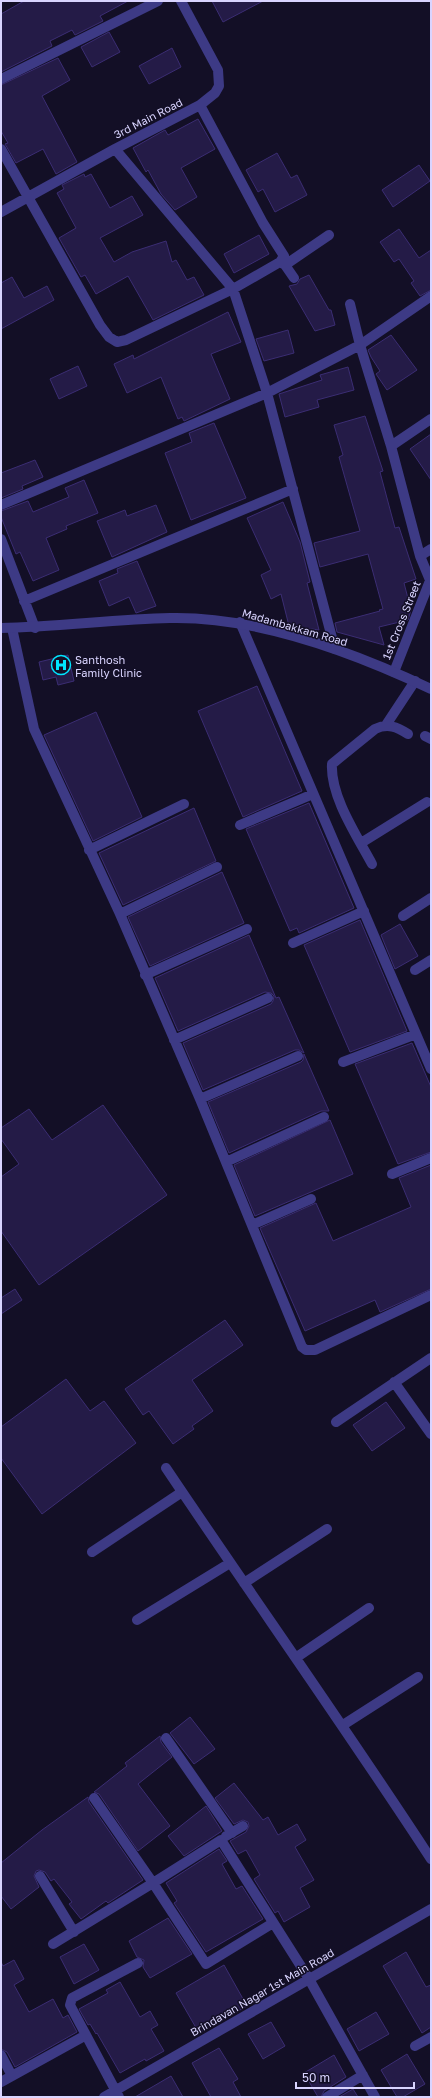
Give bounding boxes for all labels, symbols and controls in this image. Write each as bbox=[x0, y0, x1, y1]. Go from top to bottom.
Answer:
street label: 3rd Main Road bbox=[112, 95, 184, 141]
street label: 1st Cross Street bbox=[379, 579, 423, 661]
street label: Madambakkam Road bbox=[241, 606, 349, 648]
place label: Santhosh Family Clinic bbox=[75, 653, 142, 679]
hospital icon: Santhosh Family Clinic bbox=[50, 654, 72, 676]
street label: Brindavan Nagar 1st Main Road bbox=[188, 1945, 336, 2039]
scale bar bbox=[296, 2064, 414, 2090]
text: 50 m bbox=[302, 2070, 330, 2085]

